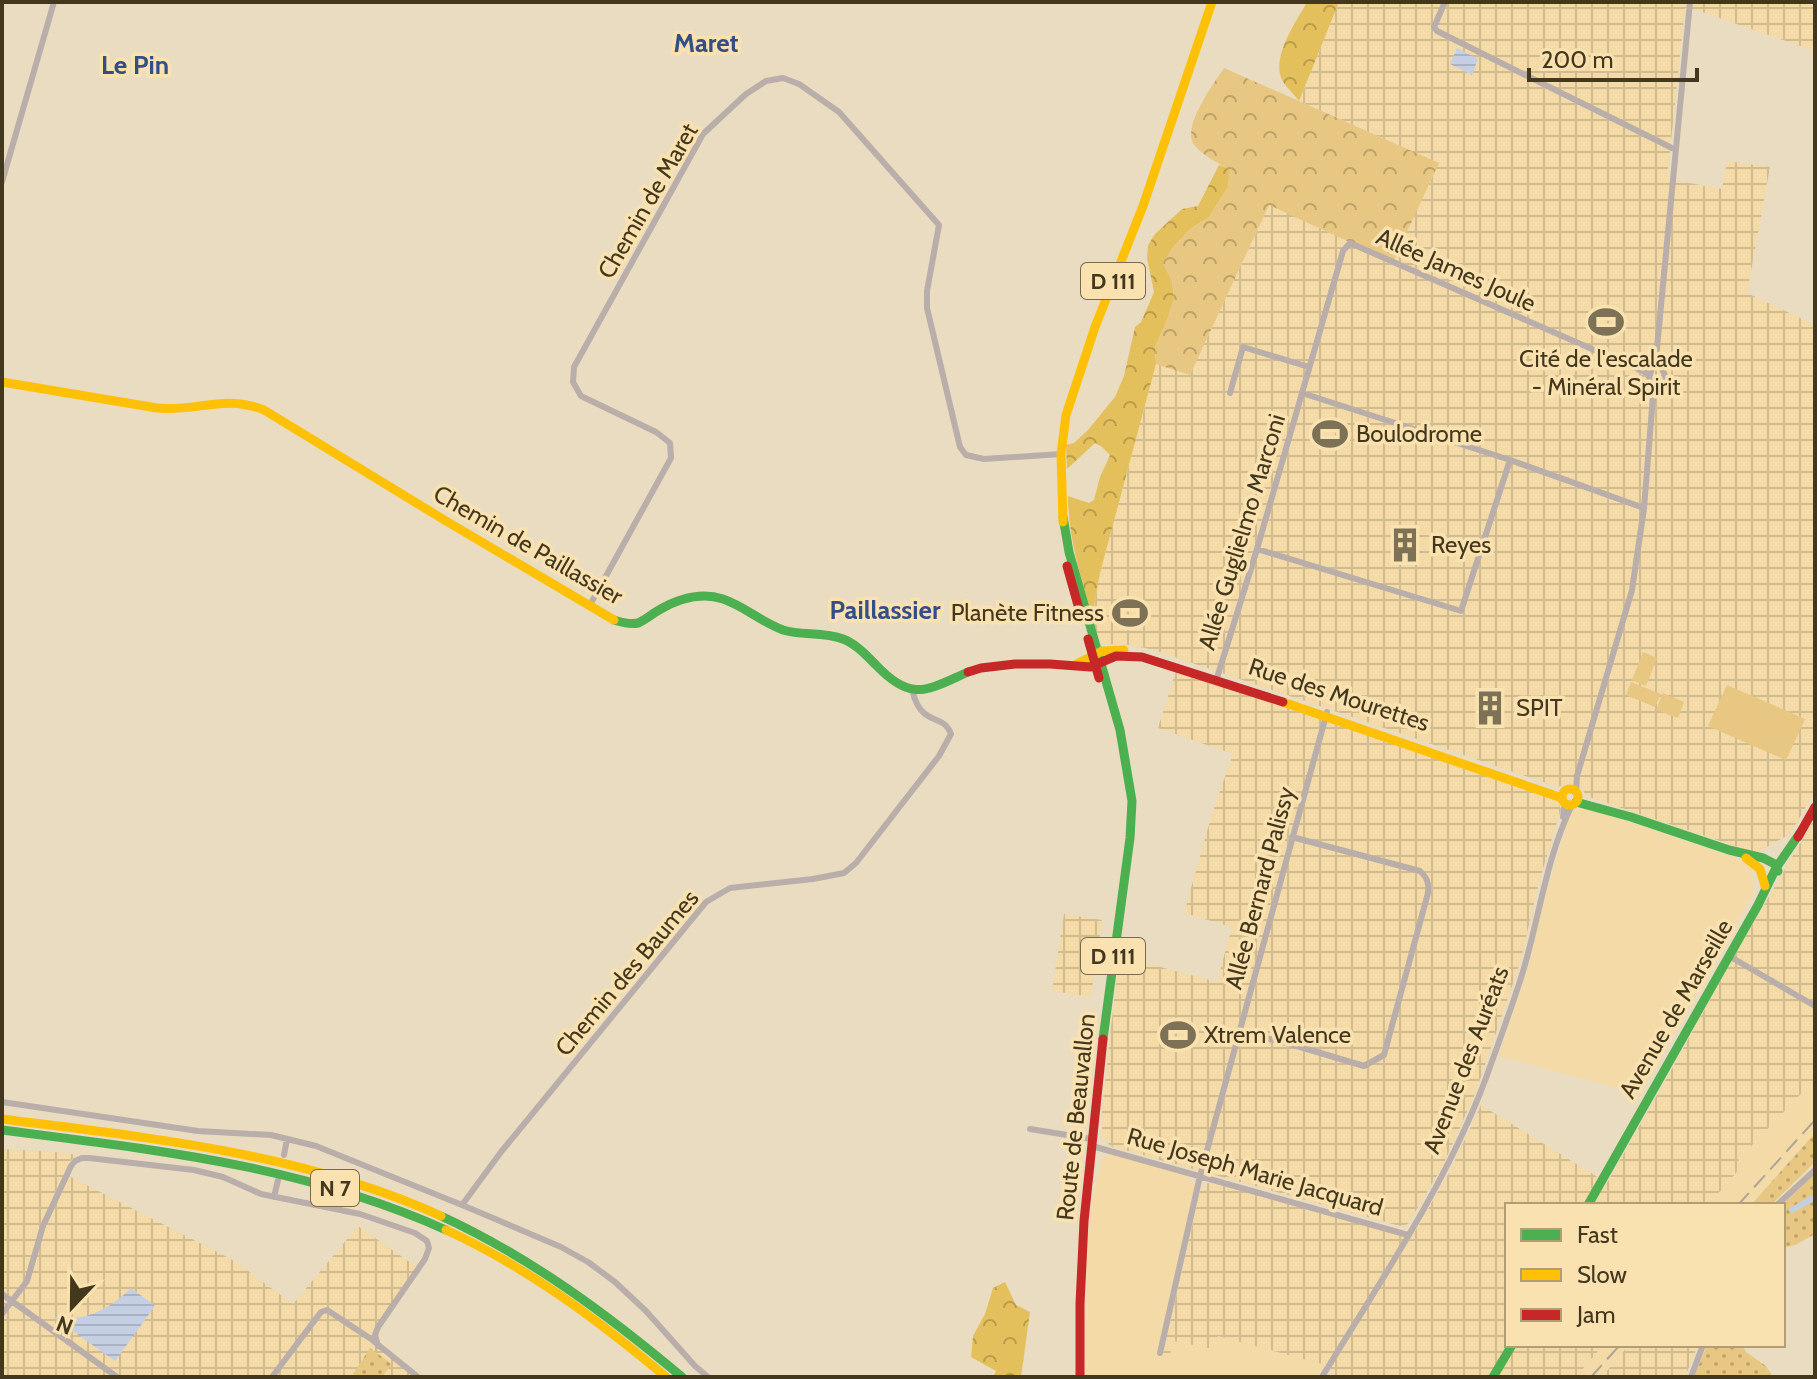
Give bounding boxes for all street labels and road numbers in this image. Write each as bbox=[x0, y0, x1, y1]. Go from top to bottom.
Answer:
street label: Chemin de Maret bbox=[591, 118, 704, 284]
street label: Allée James Joule bbox=[1372, 221, 1540, 318]
road number: D 111 bbox=[1081, 263, 1145, 299]
street label: Allée Guglielmo Marconi bbox=[1192, 410, 1291, 653]
street label: Chemin de Paillassier bbox=[428, 479, 628, 611]
street label: Rue des Mourettes bbox=[1245, 652, 1433, 737]
street label: Allée Bernard Palissy bbox=[1219, 783, 1301, 992]
street label: Chemin des Baumes bbox=[549, 884, 705, 1062]
street label: Avenue de Marseille bbox=[1613, 914, 1739, 1103]
road number: D 111 bbox=[1081, 938, 1145, 974]
street label: Avenue des Auréats bbox=[1416, 962, 1515, 1158]
street label: Route de Beauvallon bbox=[1050, 1012, 1101, 1222]
street label: Rue Joseph Marie Jacquard bbox=[1124, 1121, 1386, 1222]
road number: N 7 bbox=[311, 1170, 359, 1206]

